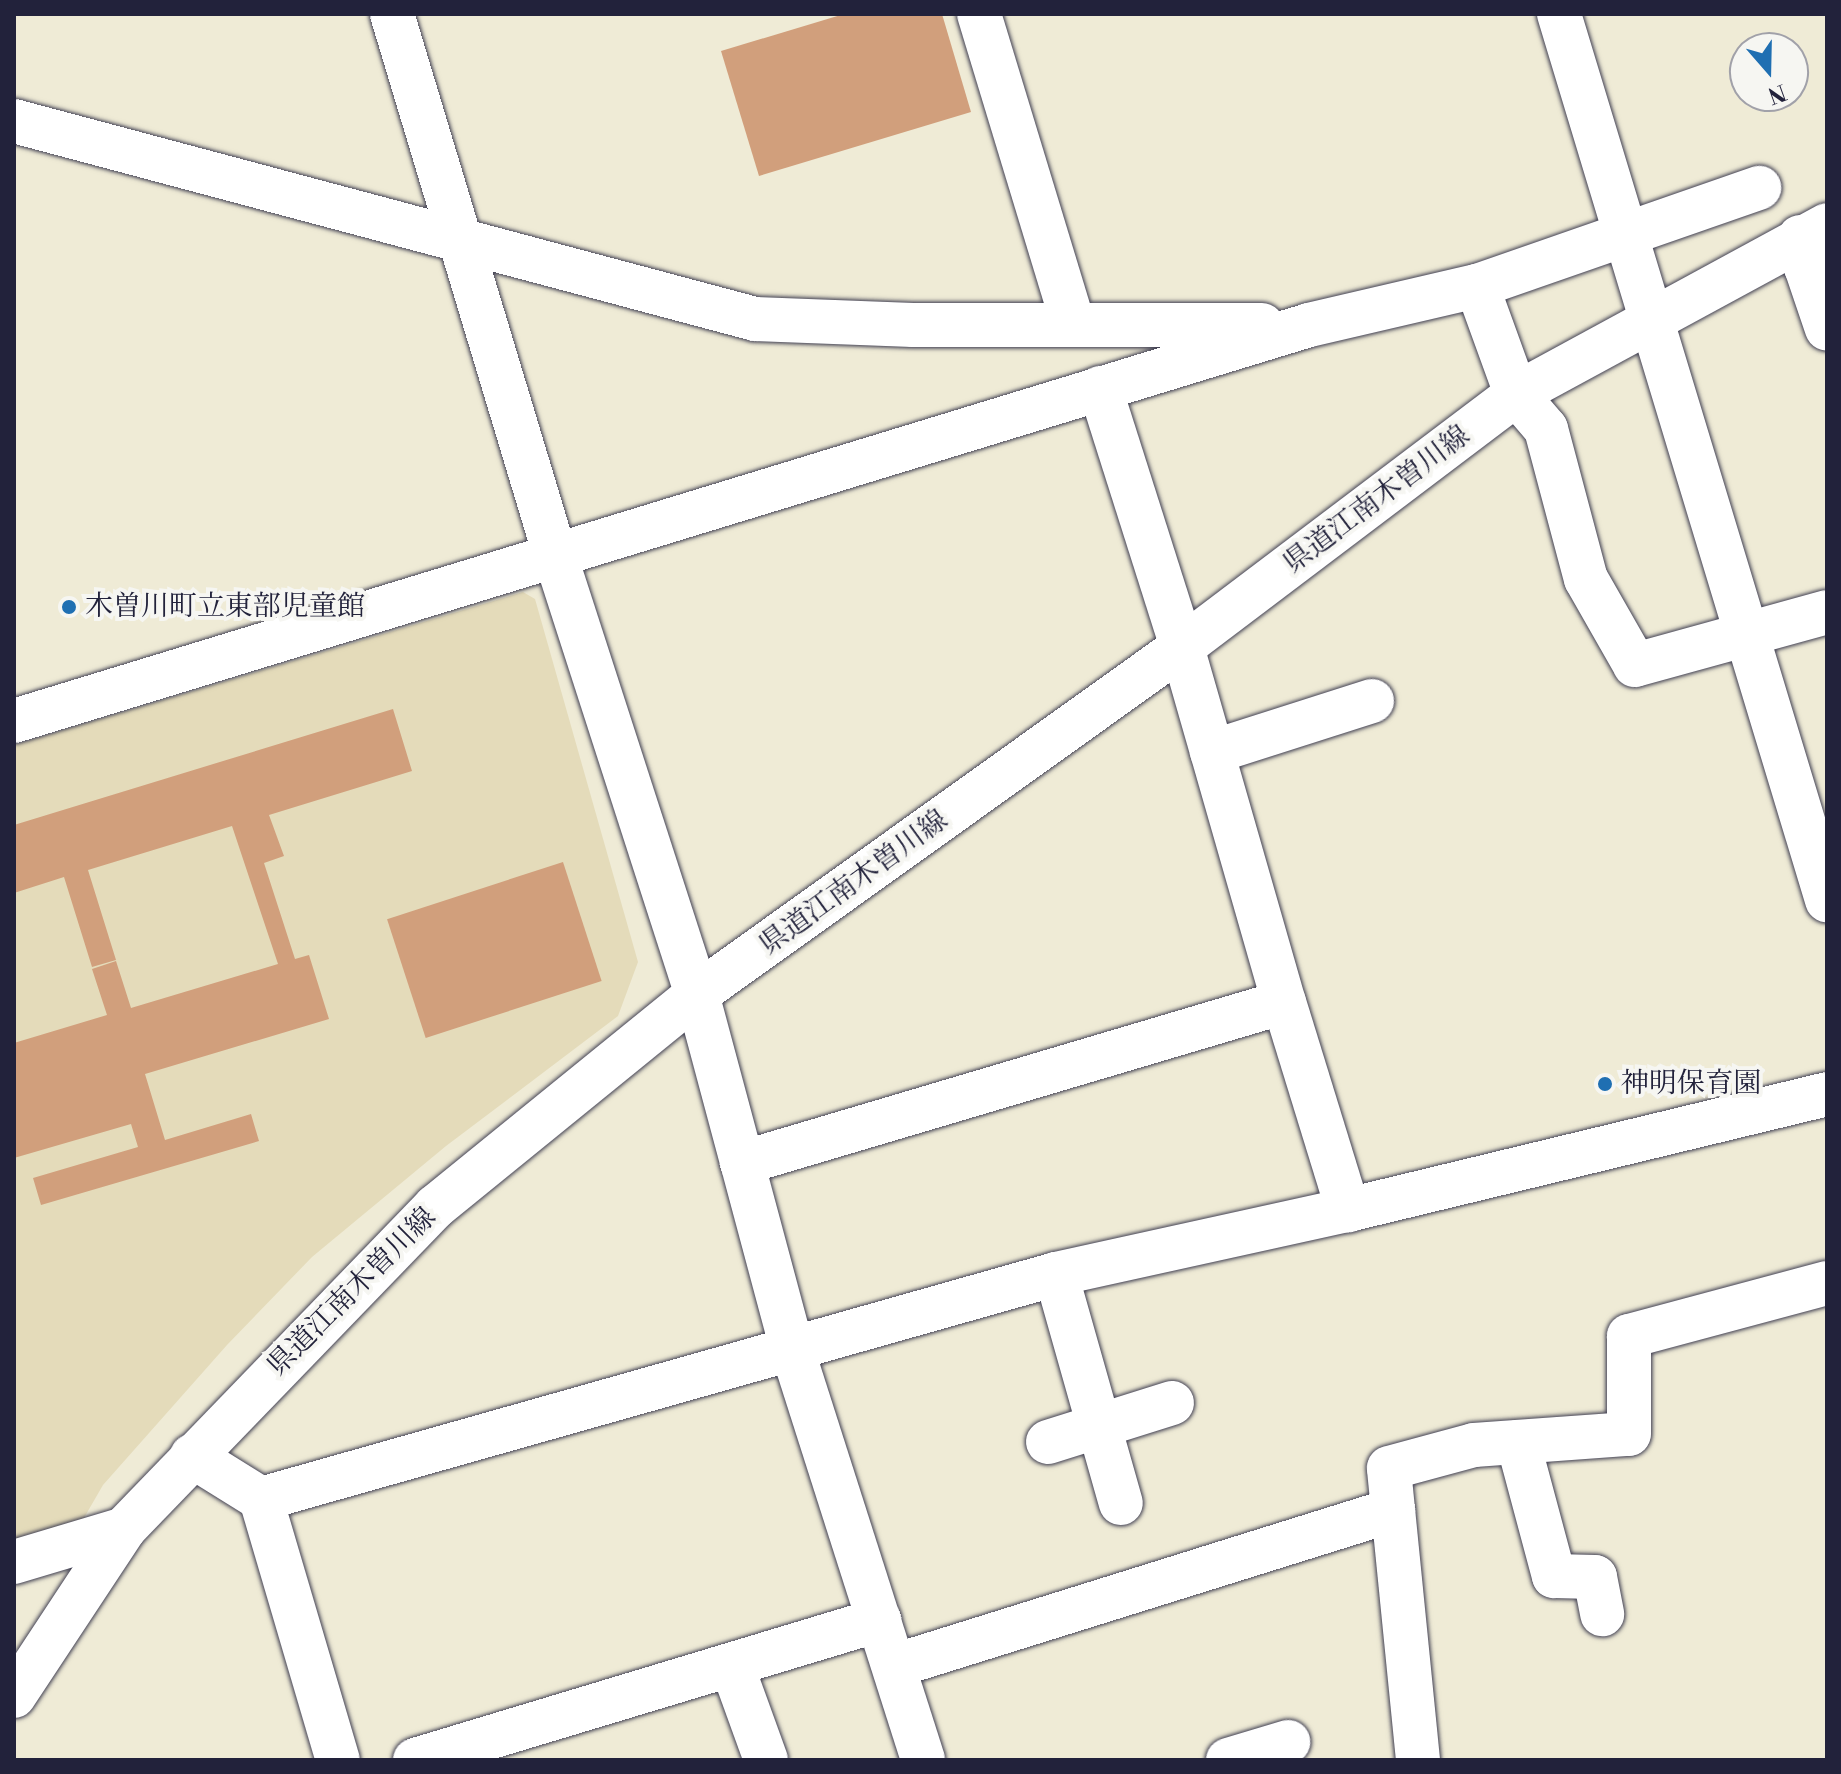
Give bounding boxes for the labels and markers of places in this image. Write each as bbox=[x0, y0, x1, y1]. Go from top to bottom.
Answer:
place label: 木曽川町立東部児童館 bbox=[85, 590, 365, 624]
marker: 木曽川町立東部児童館 bbox=[60, 598, 78, 616]
place label: 神明保育園 bbox=[1621, 1067, 1761, 1101]
marker: 神明保育園 bbox=[1596, 1075, 1614, 1093]

